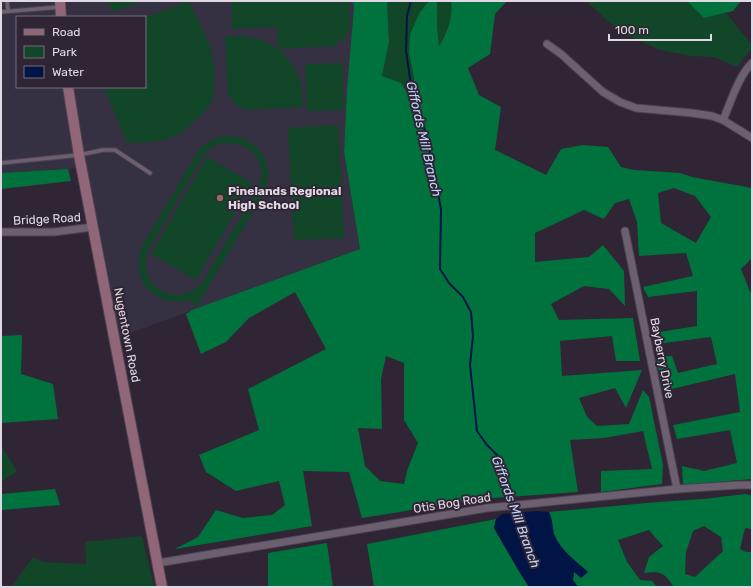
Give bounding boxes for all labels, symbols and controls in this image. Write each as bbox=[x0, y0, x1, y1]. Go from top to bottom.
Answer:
legend bbox=[16, 16, 146, 88]
scale bar bbox=[609, 16, 711, 42]
text: 100 m bbox=[615, 23, 649, 37]
text: Road bbox=[52, 25, 80, 39]
text: Park bbox=[52, 45, 78, 59]
text: Water bbox=[52, 65, 84, 79]
water label: Giffords Mill Branch bbox=[403, 80, 445, 198]
place label: Pinelands Regional High School bbox=[228, 184, 341, 212]
marker: Pinelands Regional High School bbox=[215, 193, 225, 203]
street label: Bridge Road bbox=[13, 210, 81, 228]
street label: Nugentown Road bbox=[111, 286, 143, 384]
street label: Bayberry Drive bbox=[647, 316, 677, 400]
water label: Giffords Mill Branch bbox=[489, 454, 543, 570]
street label: Otis Bog Road bbox=[412, 490, 492, 516]

